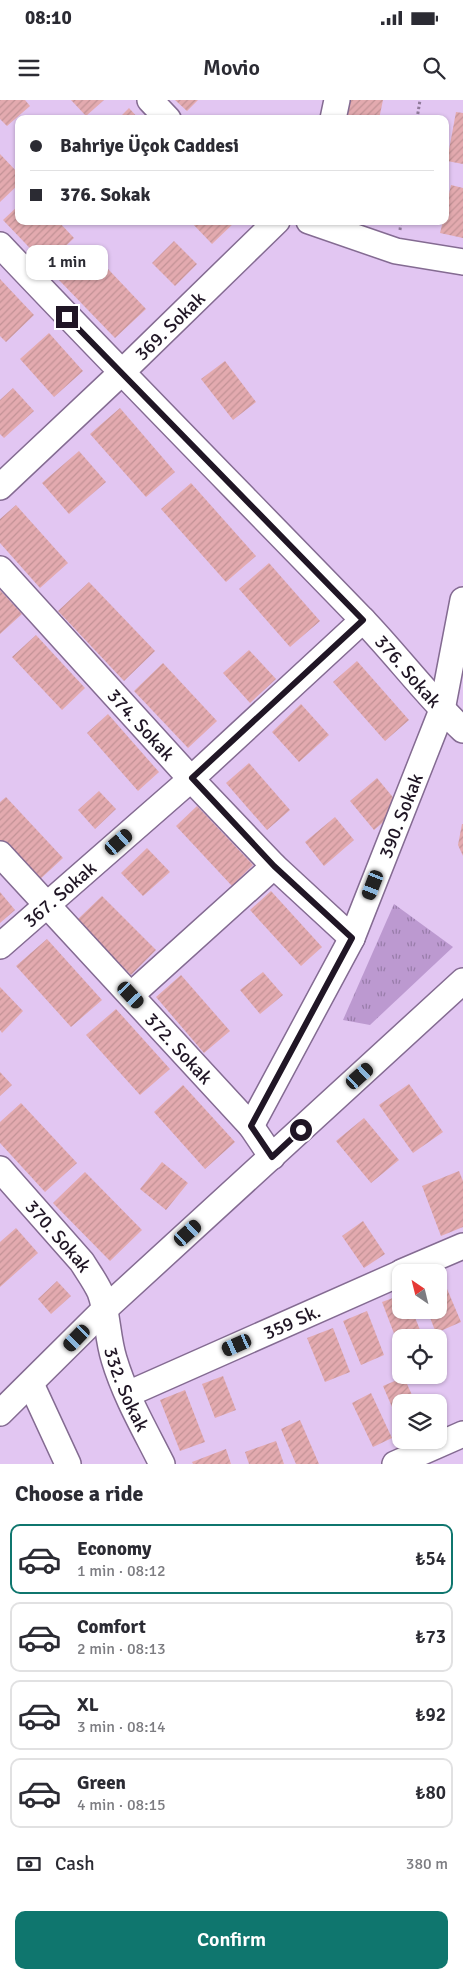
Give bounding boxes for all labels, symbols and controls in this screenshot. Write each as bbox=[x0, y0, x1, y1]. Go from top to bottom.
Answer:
text: 08:10 bbox=[25, 6, 72, 30]
icon: menu bbox=[15, 54, 43, 82]
text: Movio bbox=[203, 54, 260, 81]
icon: search bbox=[420, 54, 448, 82]
text: Bahriye Üçok Caddesi bbox=[60, 134, 239, 158]
text: 376. Sokak bbox=[60, 183, 151, 207]
callout: 1 min bbox=[26, 244, 108, 280]
text: 1 min bbox=[48, 252, 86, 272]
street label: 369. Sokak bbox=[130, 286, 211, 366]
route end bbox=[56, 306, 78, 328]
street label: 376. Sokak bbox=[369, 630, 446, 713]
street label: 374. Sokak bbox=[102, 684, 180, 766]
street label: 390. Sokak bbox=[374, 770, 429, 862]
car bbox=[102, 826, 135, 858]
street label: 367. Sokak bbox=[19, 856, 102, 933]
car bbox=[360, 868, 385, 902]
car bbox=[115, 979, 146, 1011]
street label: 372. Sokak bbox=[139, 1008, 218, 1090]
car bbox=[343, 1060, 376, 1092]
route start bbox=[290, 1119, 312, 1141]
street label: 370. Sokak bbox=[20, 1195, 97, 1278]
car bbox=[171, 1217, 204, 1249]
north arrow bbox=[392, 1264, 448, 1319]
map controls bbox=[392, 1264, 447, 1449]
street label: 359 Sk. bbox=[260, 1299, 324, 1346]
car bbox=[61, 1322, 92, 1354]
button: locate bbox=[392, 1329, 447, 1384]
car bbox=[220, 1332, 253, 1358]
street label: 332. Sokak bbox=[98, 1345, 154, 1436]
button: layers bbox=[392, 1394, 447, 1449]
text: Choose a ride bbox=[15, 1480, 143, 1507]
icon: car bbox=[17, 1537, 62, 1582]
text: Economy bbox=[77, 1537, 151, 1561]
text: ₺54 bbox=[415, 1547, 446, 1571]
text: 1 min · 08:12 bbox=[77, 1561, 166, 1581]
icon: car bbox=[17, 1615, 62, 1660]
text: Comfort bbox=[77, 1615, 146, 1639]
text: ₺73 bbox=[415, 1625, 446, 1649]
text: 2 min · 08:13 bbox=[77, 1639, 166, 1659]
icon: car bbox=[17, 1693, 62, 1738]
text: XL bbox=[77, 1693, 99, 1717]
text: ₺92 bbox=[415, 1703, 446, 1727]
text: 3 min · 08:14 bbox=[77, 1717, 166, 1737]
icon: car bbox=[17, 1771, 62, 1816]
text: Green bbox=[77, 1771, 126, 1795]
text: ₺80 bbox=[415, 1781, 446, 1805]
text: 4 min · 08:15 bbox=[77, 1795, 166, 1815]
icon: cash bbox=[15, 1850, 43, 1878]
text: Cash bbox=[55, 1852, 95, 1876]
text: 380 m bbox=[406, 1854, 448, 1874]
button: Confirm bbox=[15, 1911, 448, 1969]

